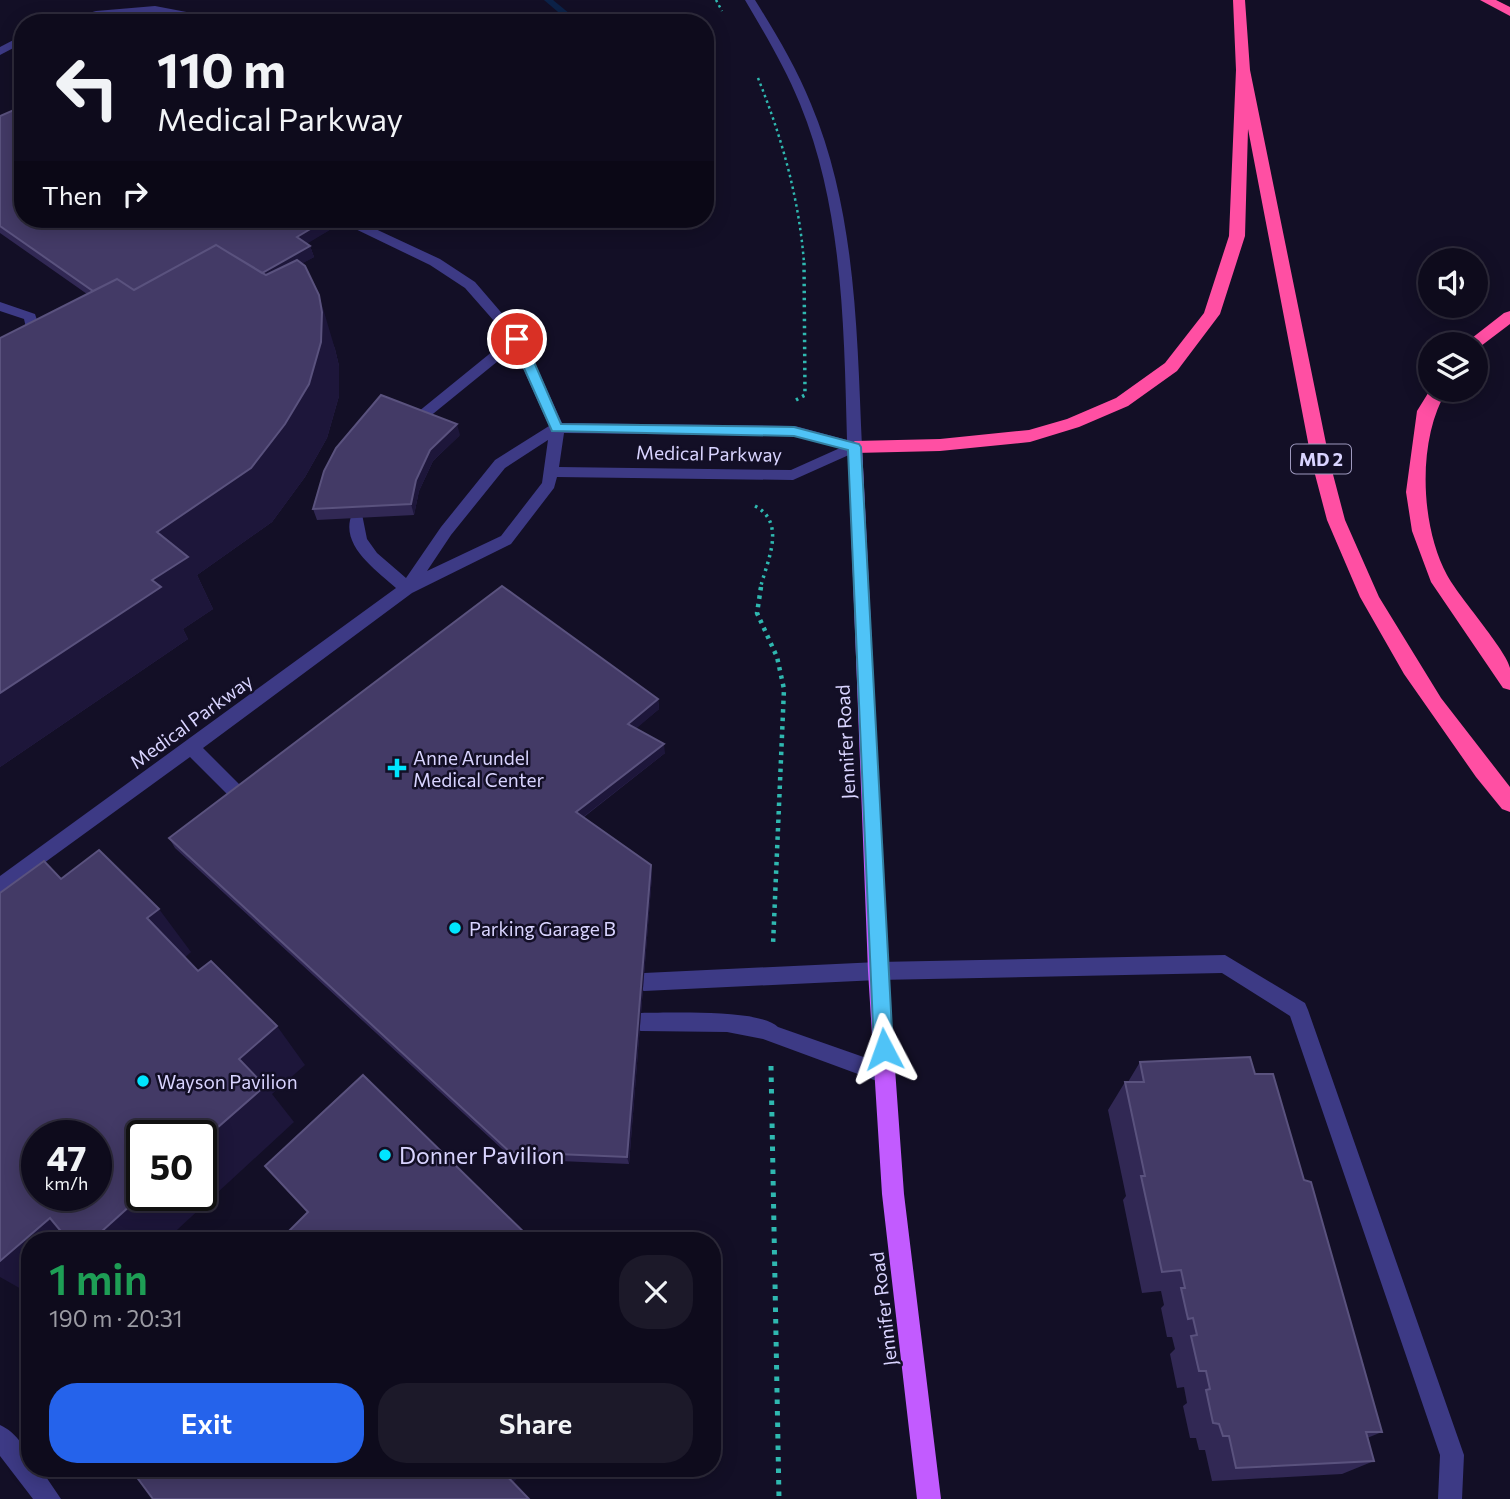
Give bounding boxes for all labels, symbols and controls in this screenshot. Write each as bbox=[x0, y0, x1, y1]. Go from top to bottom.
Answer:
text: 110 m bbox=[157, 38, 286, 98]
icon: left bbox=[42, 42, 133, 133]
text: Medical Parkway bbox=[157, 98, 403, 138]
icon: right bbox=[116, 175, 154, 213]
text: Then bbox=[42, 179, 102, 210]
map controls bbox=[1418, 248, 1488, 402]
button: sound bbox=[1418, 248, 1488, 318]
pin bbox=[487, 309, 547, 369]
icon: arrive bbox=[498, 320, 536, 358]
button: layers bbox=[1418, 332, 1488, 402]
street label: Medical Parkway bbox=[636, 440, 782, 466]
road number: MD 2 bbox=[1291, 444, 1351, 474]
street label: Medical Parkway bbox=[125, 669, 257, 773]
street label: Jennifer Road bbox=[831, 684, 859, 800]
place label: Anne Arundel Medical Center bbox=[413, 746, 544, 791]
marker: Anne Arundel Medical Center bbox=[387, 758, 407, 778]
place label: Parking Garage B bbox=[469, 917, 616, 940]
marker: Parking Garage B bbox=[447, 920, 463, 936]
position arrow bbox=[847, 1012, 921, 1086]
place label: Wayson Pavilion bbox=[157, 1070, 298, 1093]
marker: Wayson Pavilion bbox=[135, 1073, 151, 1089]
speed limit sign: 50 bbox=[126, 1120, 217, 1211]
text: 47 bbox=[46, 1135, 87, 1178]
place label: Donner Pavilion bbox=[399, 1141, 564, 1169]
marker: Donner Pavilion bbox=[377, 1147, 393, 1163]
text: km/h bbox=[45, 1172, 88, 1194]
street label: Jennifer Road bbox=[865, 1251, 901, 1367]
text: 1 min bbox=[49, 1252, 148, 1304]
button: close bbox=[619, 1255, 693, 1329]
text: 190 m · 20:31 bbox=[49, 1304, 183, 1332]
button: Exit bbox=[49, 1383, 364, 1463]
button: Share bbox=[378, 1383, 693, 1463]

